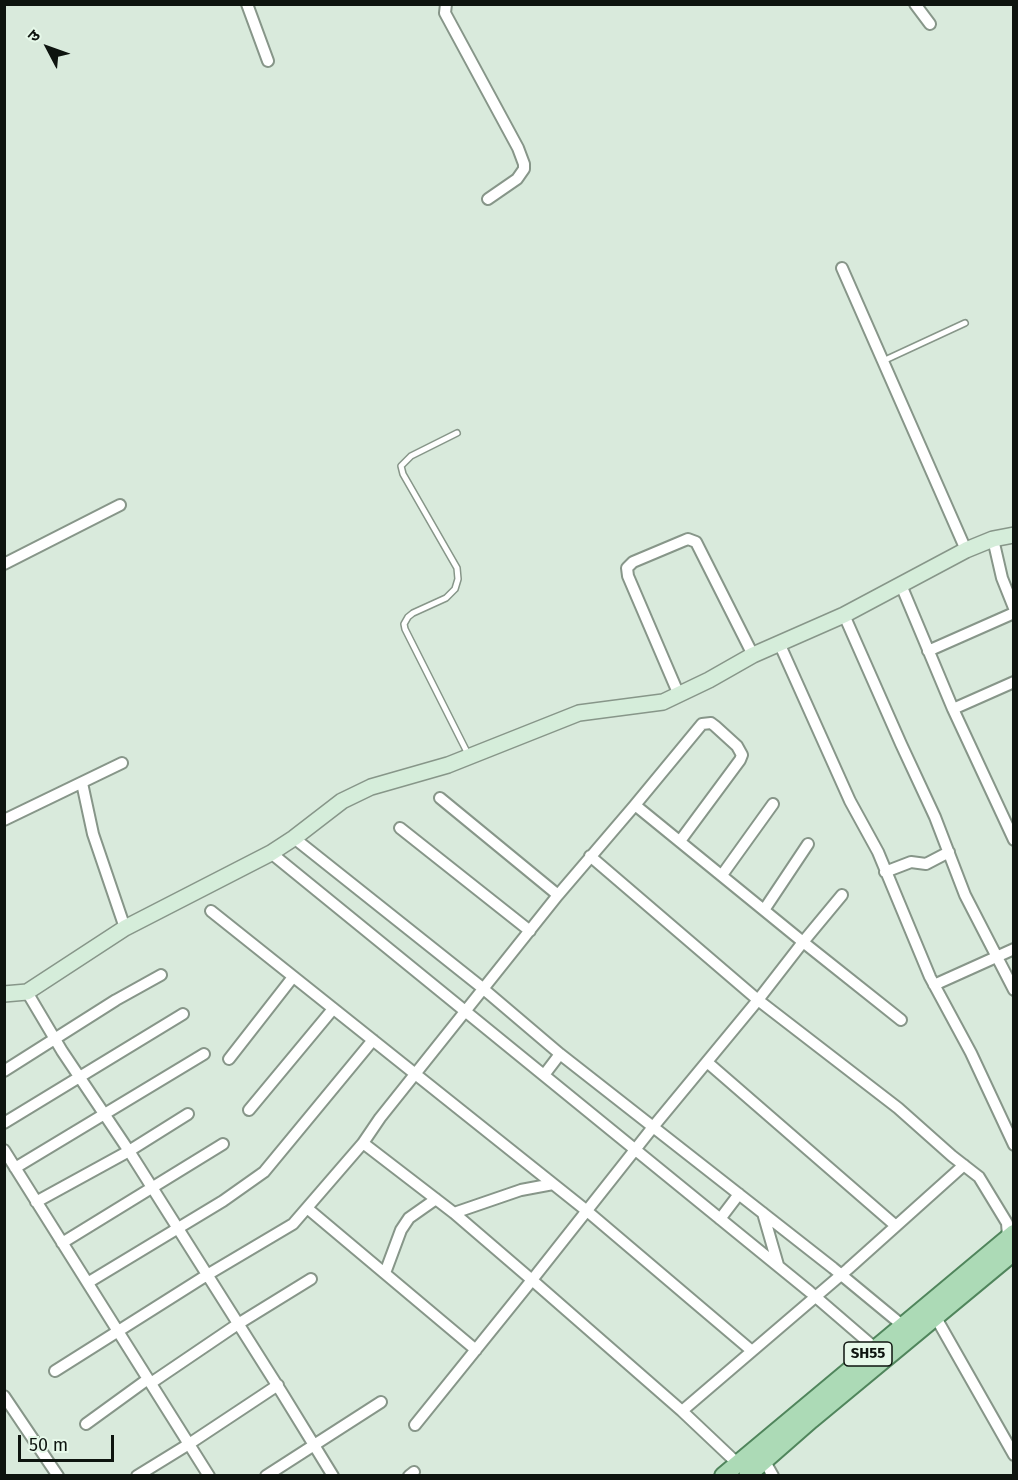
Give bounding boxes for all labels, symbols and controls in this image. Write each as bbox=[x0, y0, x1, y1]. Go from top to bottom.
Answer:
north arrow bbox=[18, 18, 78, 78]
text: उ bbox=[24, 26, 44, 46]
road number: SH55 bbox=[844, 1342, 892, 1366]
scale bar bbox=[21, 1423, 117, 1461]
text: 50 m bbox=[29, 1434, 68, 1456]

